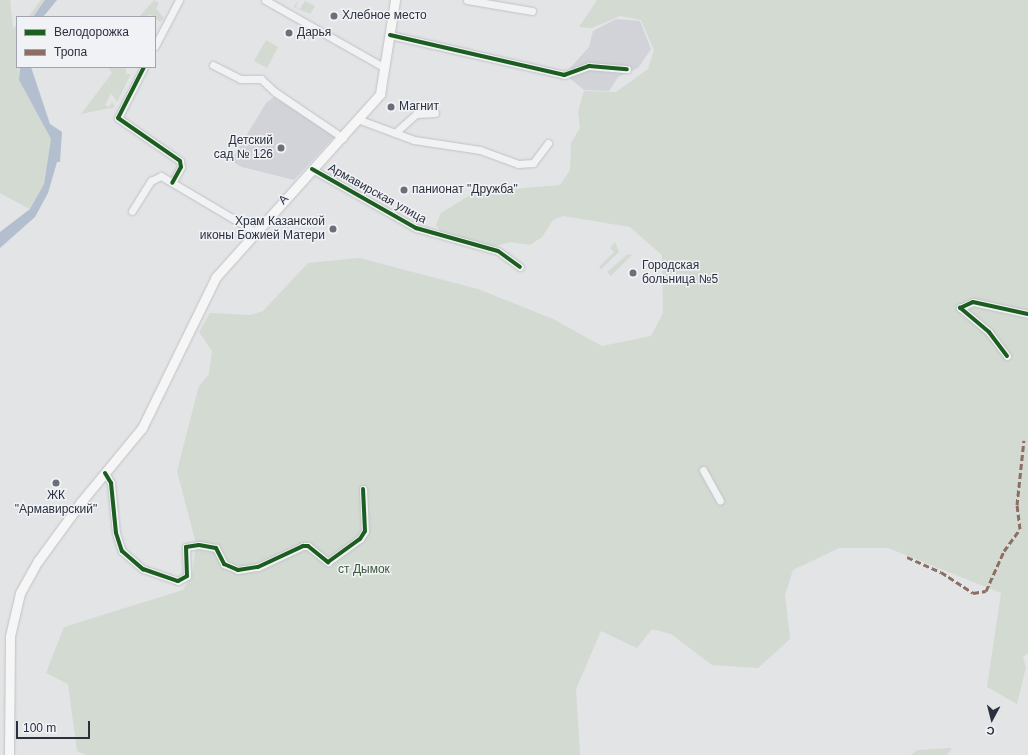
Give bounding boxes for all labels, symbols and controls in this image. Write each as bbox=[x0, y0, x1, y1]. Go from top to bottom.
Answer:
place label: Хлебное место bbox=[342, 9, 427, 23]
marker: Хлебное место bbox=[329, 11, 339, 21]
legend bbox=[16, 16, 156, 68]
text: Велодорожка bbox=[54, 25, 129, 39]
place label: Дарья bbox=[297, 26, 331, 40]
marker: Дарья bbox=[284, 28, 294, 38]
text: Тропа bbox=[54, 45, 87, 59]
place label: Магнит bbox=[399, 100, 439, 114]
marker: Магнит bbox=[386, 102, 396, 112]
place label: Детский сад № 126 bbox=[214, 134, 273, 162]
marker: Детский сад № 126 bbox=[276, 143, 286, 153]
street label: Армавирская улица bbox=[325, 161, 429, 227]
place label: панионат "Дружба" bbox=[412, 183, 518, 197]
marker: панионат "Дружба" bbox=[399, 185, 409, 195]
street label: A bbox=[276, 192, 292, 208]
place label: Храм Казанской иконы Божией Матери bbox=[200, 215, 325, 243]
marker: Храм Казанской иконы Божией Матери bbox=[328, 224, 338, 234]
place label: Городская больница №5 bbox=[642, 259, 718, 287]
marker: Городская больница №5 bbox=[627, 267, 639, 279]
marker: ЖК "Армавирский" bbox=[51, 478, 61, 488]
place label: ЖК "Армавирский" bbox=[15, 489, 97, 517]
park label: ст Дымок bbox=[338, 563, 390, 577]
north arrow bbox=[972, 699, 1012, 739]
scale bar bbox=[18, 713, 92, 739]
text: 100 m bbox=[23, 721, 56, 735]
text: С bbox=[986, 724, 995, 737]

